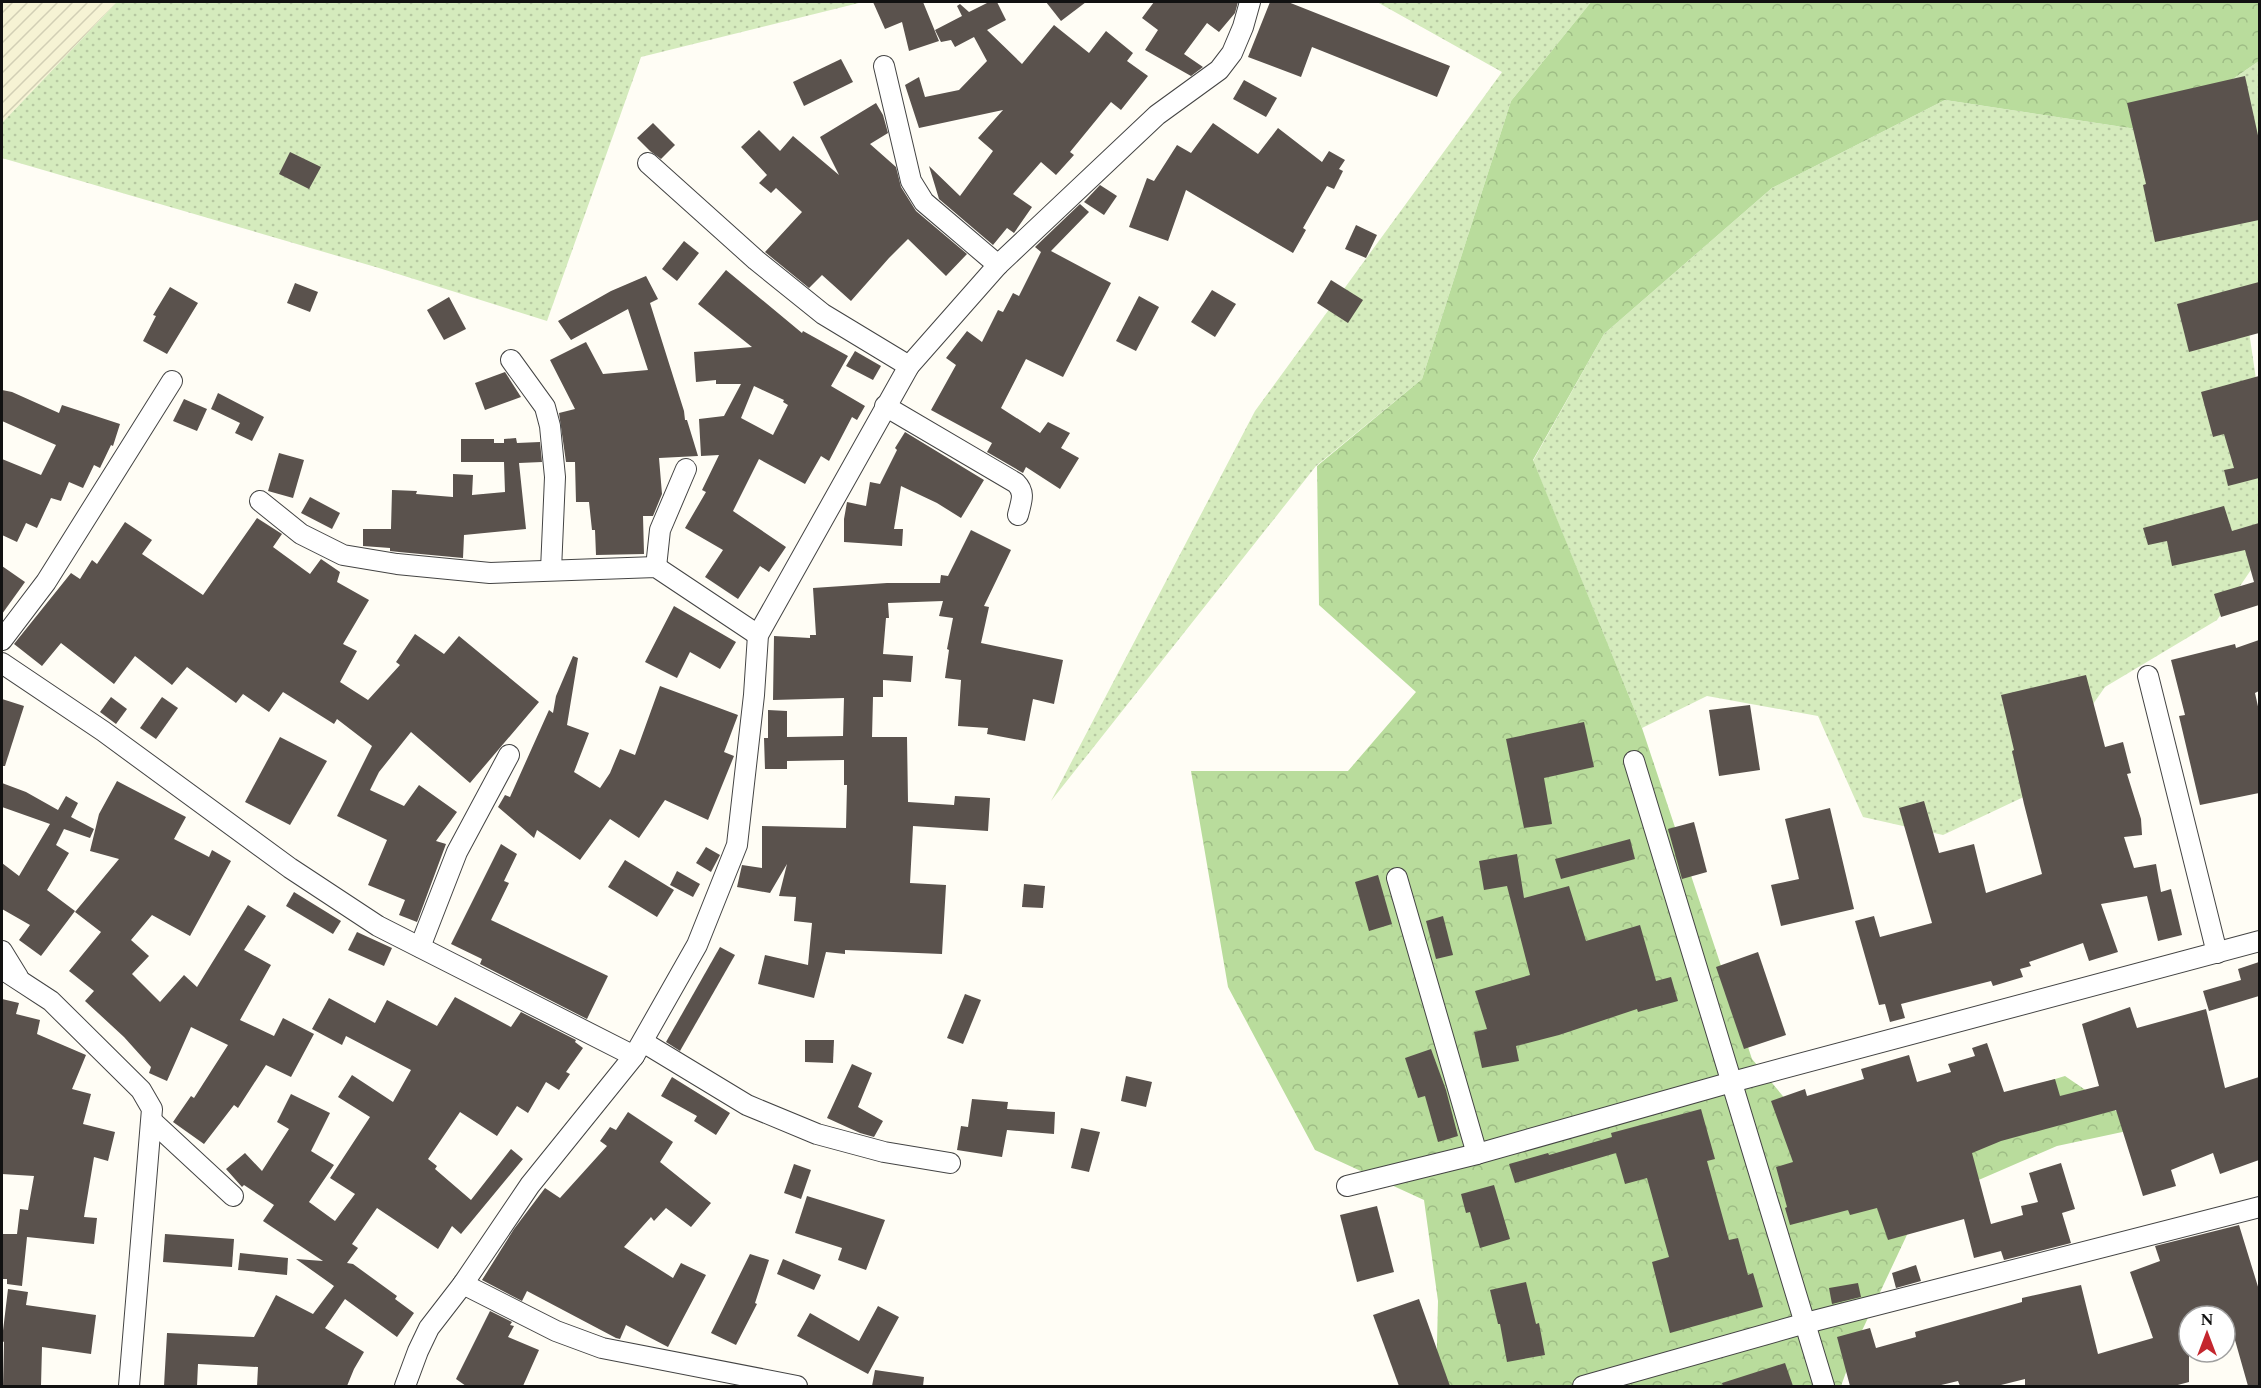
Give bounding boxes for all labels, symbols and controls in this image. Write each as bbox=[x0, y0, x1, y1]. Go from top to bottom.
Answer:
north arrow bbox=[2177, 1304, 2237, 1364]
text: N bbox=[2200, 1308, 2214, 1332]

